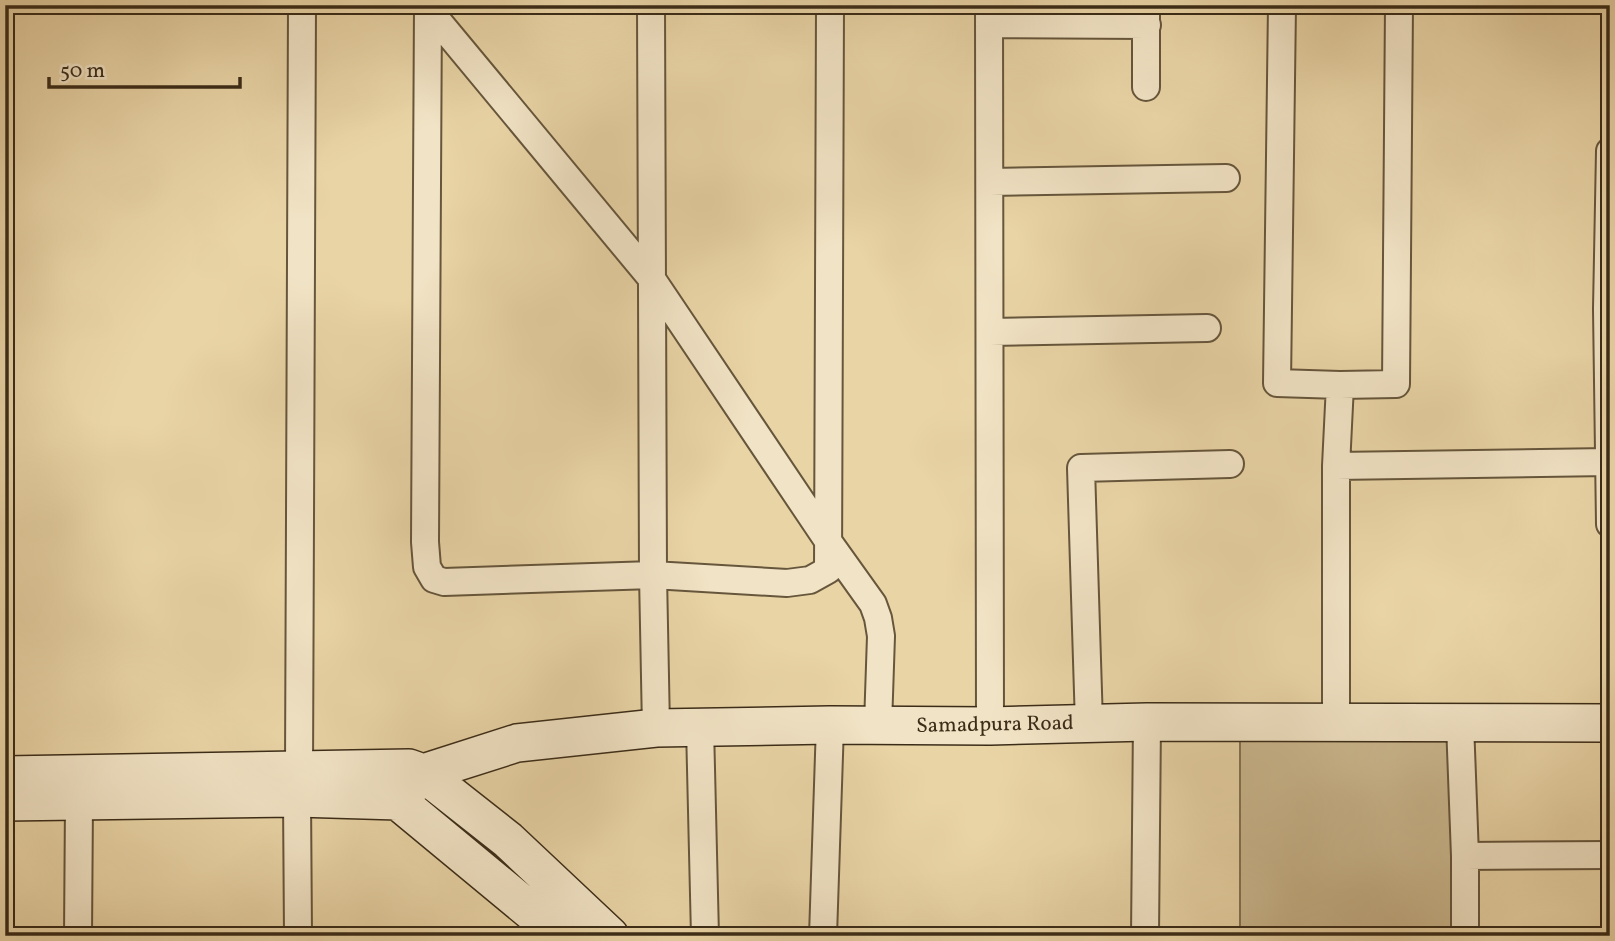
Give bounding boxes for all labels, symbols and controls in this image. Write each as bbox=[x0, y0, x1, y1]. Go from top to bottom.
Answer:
scale bar bbox=[49, 46, 240, 90]
text: 50 m bbox=[60, 57, 105, 86]
street label: Samadpura Road bbox=[916, 709, 1074, 741]

